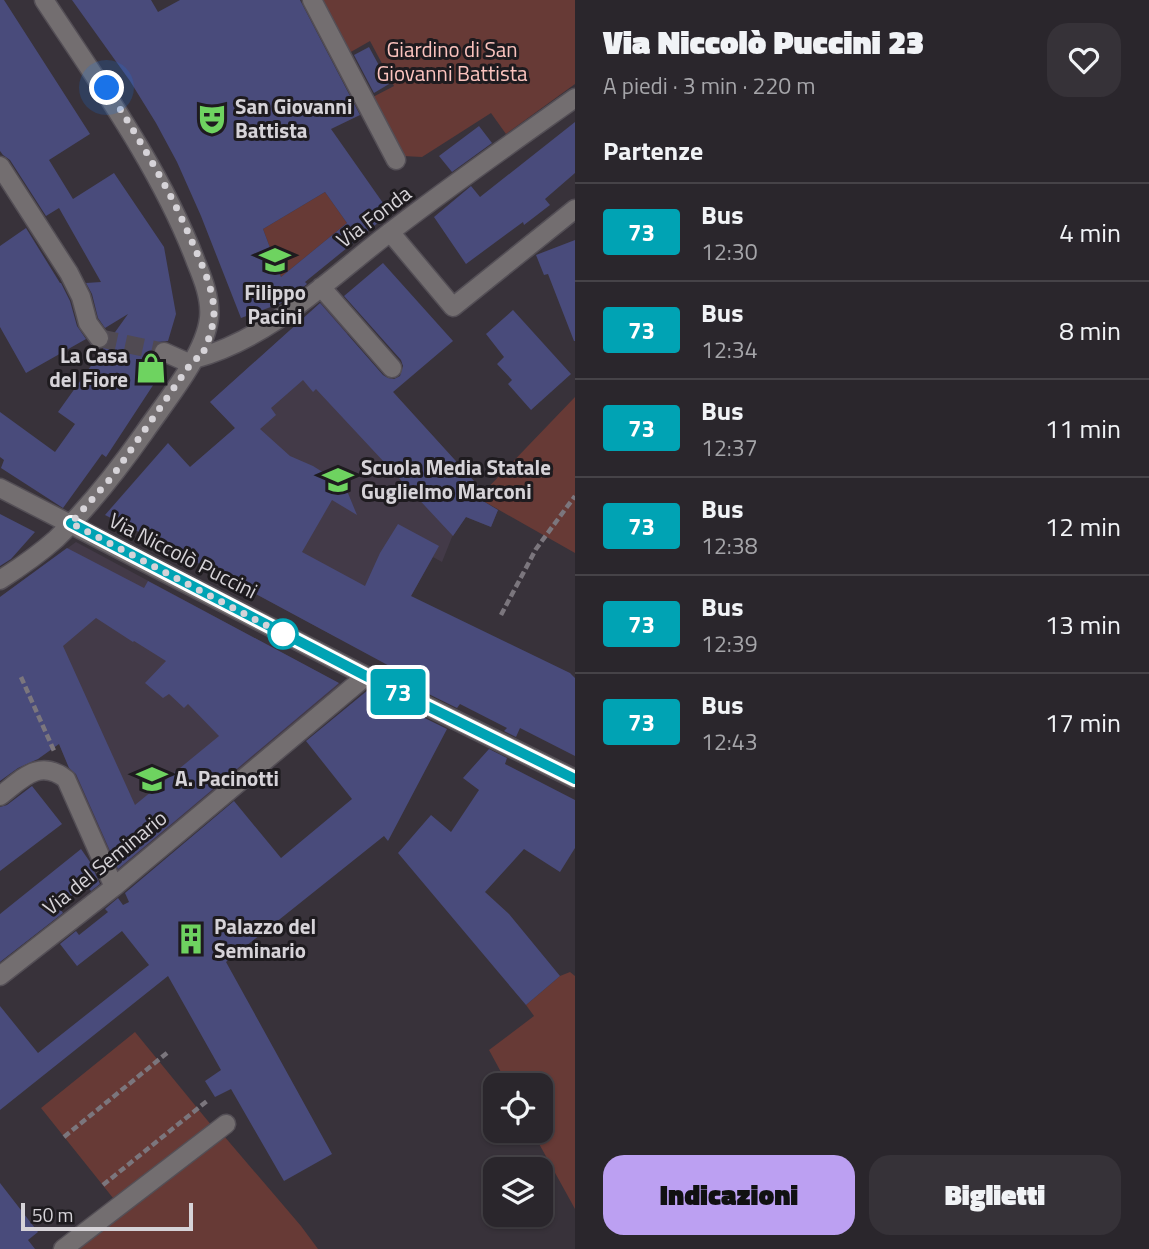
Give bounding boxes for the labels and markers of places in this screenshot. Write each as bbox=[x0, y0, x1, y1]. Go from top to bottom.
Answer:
place label: San Giovanni Battista bbox=[235, 90, 352, 146]
theatre icon: San Giovanni Battista bbox=[195, 102, 229, 136]
school or university icon: Filippo Pacini bbox=[258, 243, 292, 277]
place label: Filippo Pacini bbox=[244, 276, 306, 332]
place label: La Casa del Fiore bbox=[49, 339, 128, 395]
shop icon: La Casa del Fiore bbox=[134, 351, 168, 385]
place label: Scuola Media Statale Guglielmo Marconi bbox=[361, 451, 551, 507]
school or university icon: Scuola Media Statale Guglielmo Marconi bbox=[321, 463, 355, 497]
unlabelled marker bbox=[268, 619, 298, 649]
school or university icon: A. Pacinotti bbox=[135, 762, 169, 796]
place label: A. Pacinotti bbox=[175, 762, 279, 794]
place label: Palazzo del Seminario bbox=[214, 910, 316, 966]
building icon: Palazzo del Seminario bbox=[174, 922, 208, 956]

